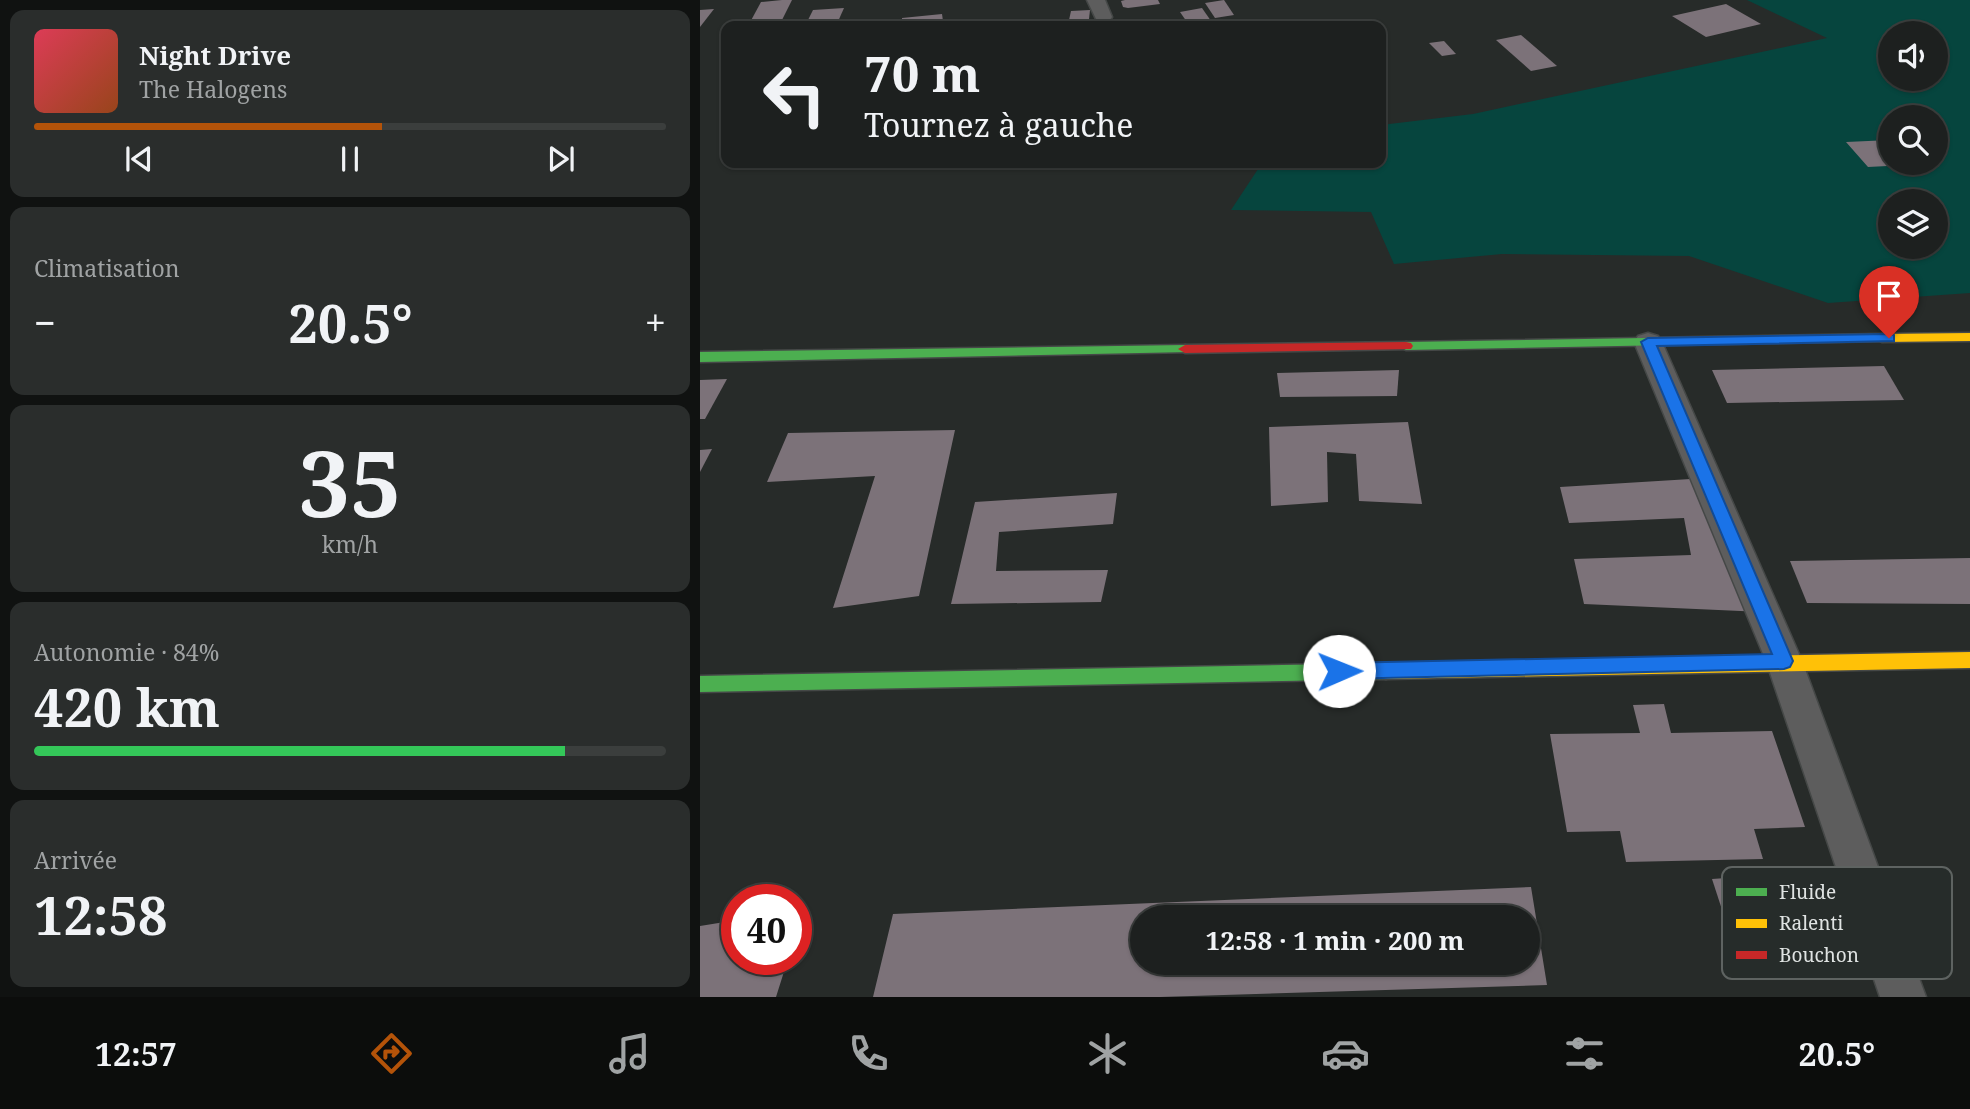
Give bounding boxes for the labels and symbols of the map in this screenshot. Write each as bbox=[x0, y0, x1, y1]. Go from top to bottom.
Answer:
pin bbox=[1859, 266, 1919, 338]
position arrow bbox=[1302, 634, 1376, 708]
legend bbox=[1722, 867, 1952, 979]
text: Fluide bbox=[1779, 879, 1836, 905]
speed limit sign: 40 bbox=[721, 884, 812, 975]
text: Ralenti bbox=[1779, 910, 1843, 936]
text: Bouchon bbox=[1779, 942, 1859, 968]

